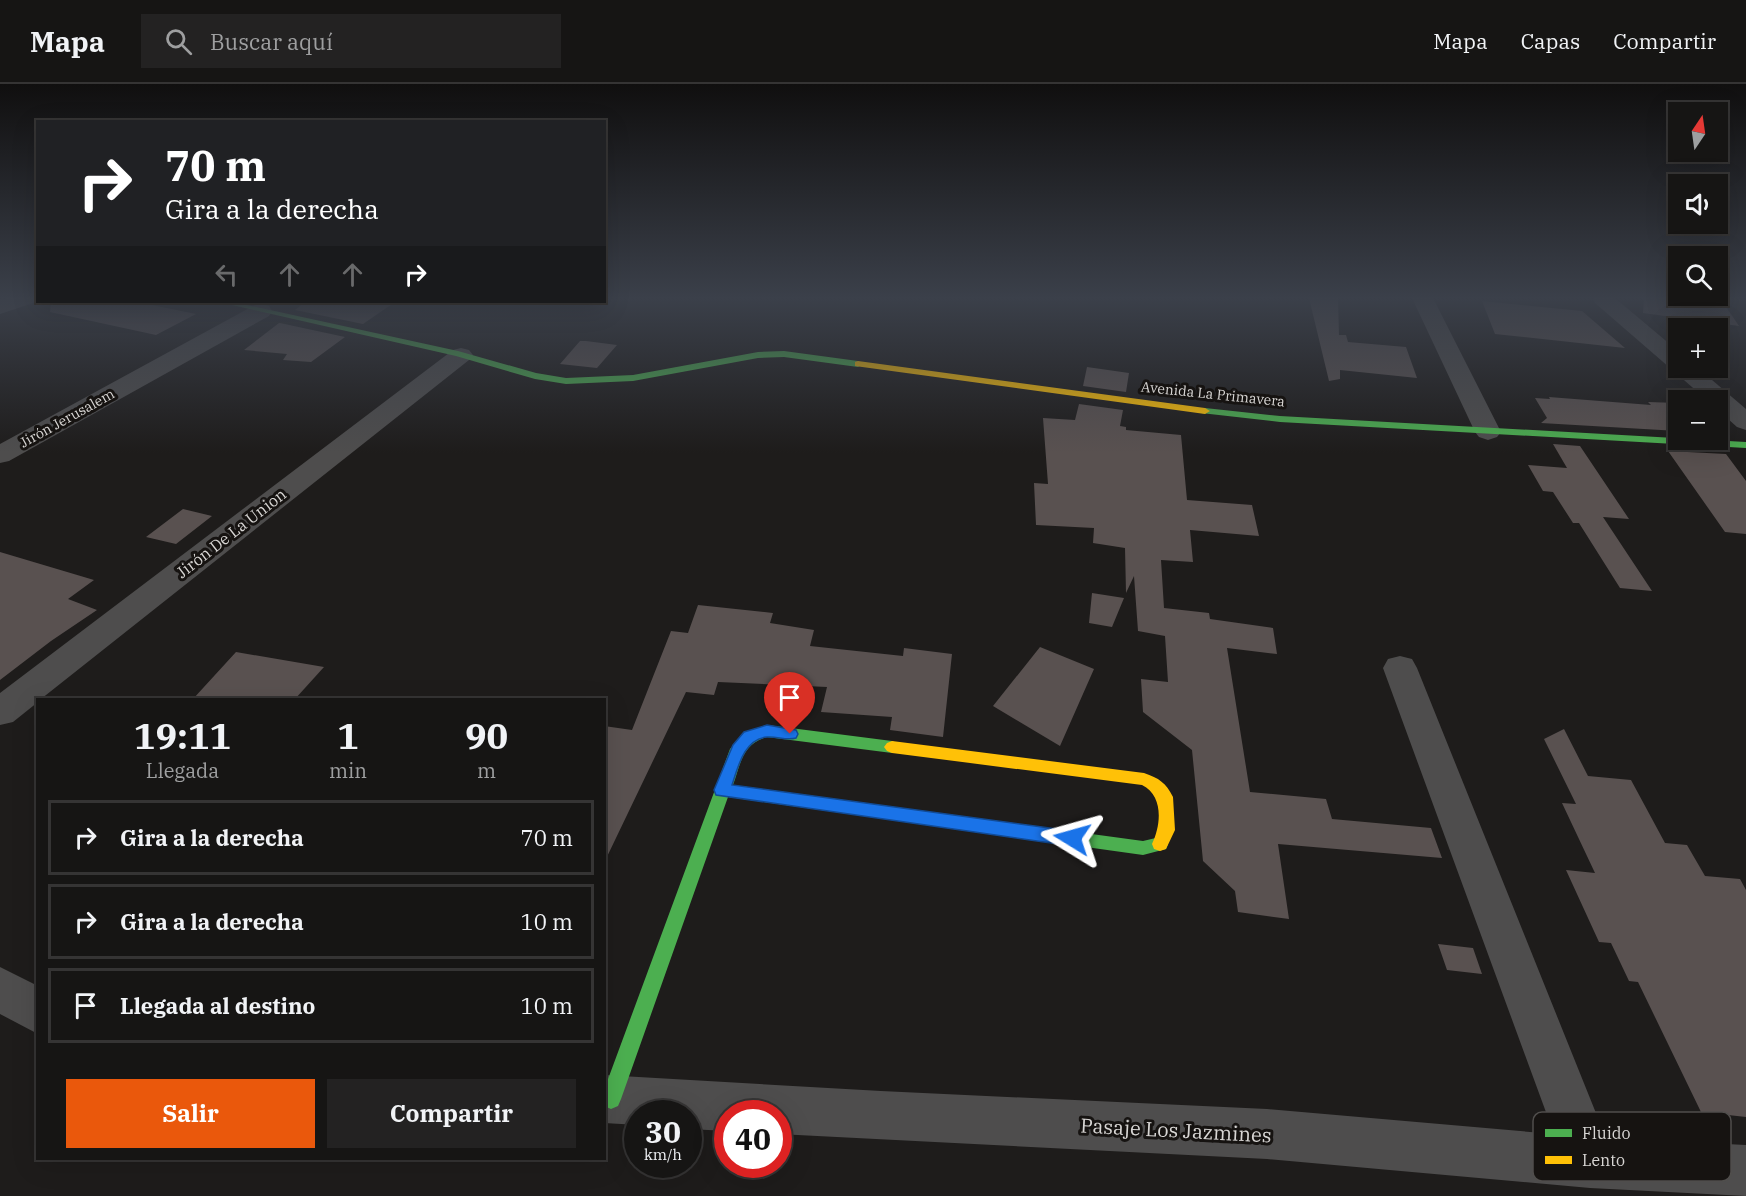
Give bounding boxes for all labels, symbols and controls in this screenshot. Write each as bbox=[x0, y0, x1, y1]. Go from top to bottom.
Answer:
search box bbox=[141, 14, 561, 68]
text: Mapa bbox=[30, 23, 105, 60]
icon: search bbox=[162, 25, 195, 58]
text: Buscar aquí bbox=[210, 27, 333, 56]
text: Mapa bbox=[1433, 27, 1488, 55]
text: Capas bbox=[1521, 27, 1580, 55]
text: Compartir bbox=[1613, 27, 1716, 55]
north arrow bbox=[1668, 102, 1728, 162]
map controls bbox=[1668, 102, 1728, 450]
text: 70 m bbox=[165, 138, 266, 193]
icon: right bbox=[66, 144, 144, 222]
button: sound bbox=[1668, 174, 1728, 234]
text: Gira a la derecha bbox=[165, 191, 379, 226]
button: search bbox=[1668, 246, 1728, 306]
icon: left bbox=[210, 258, 243, 291]
icon: ahead bbox=[273, 258, 306, 291]
icon: ahead bbox=[336, 258, 369, 291]
icon: right bbox=[399, 258, 432, 291]
button: + bbox=[1668, 318, 1728, 378]
street label: Avenida La Primavera bbox=[1140, 377, 1286, 411]
street label: Jirón Jerusalem bbox=[16, 385, 118, 451]
button: − bbox=[1668, 390, 1728, 450]
street label: Jirón De La Union bbox=[172, 484, 290, 582]
pin bbox=[764, 672, 815, 734]
icon: arrive bbox=[773, 681, 806, 714]
text: 19:11 bbox=[134, 712, 231, 759]
text: 1 bbox=[337, 712, 359, 759]
text: 90 bbox=[465, 712, 508, 759]
text: Llegada bbox=[146, 757, 219, 784]
text: min bbox=[329, 757, 367, 784]
text: m bbox=[477, 757, 496, 784]
position arrow bbox=[1040, 806, 1104, 870]
icon: right bbox=[69, 821, 102, 854]
text: Gira a la derecha bbox=[120, 823, 304, 852]
text: 70 m bbox=[521, 823, 573, 852]
icon: right bbox=[69, 905, 102, 938]
text: Gira a la derecha bbox=[120, 907, 304, 936]
text: 10 m bbox=[521, 907, 573, 936]
icon: arrive bbox=[69, 989, 102, 1022]
text: Llegada al destino bbox=[120, 991, 315, 1020]
text: 10 m bbox=[521, 991, 573, 1020]
button: Salir bbox=[66, 1079, 315, 1148]
button: Compartir bbox=[327, 1079, 576, 1148]
speed limit sign: 40 bbox=[714, 1100, 792, 1178]
text: 30 bbox=[645, 1112, 681, 1151]
street label: Pasaje Los Jazmines bbox=[1080, 1112, 1272, 1148]
legend bbox=[1533, 1112, 1731, 1181]
text: Fluido bbox=[1582, 1123, 1631, 1143]
text: km/h bbox=[644, 1145, 682, 1164]
text: Lento bbox=[1582, 1150, 1625, 1170]

